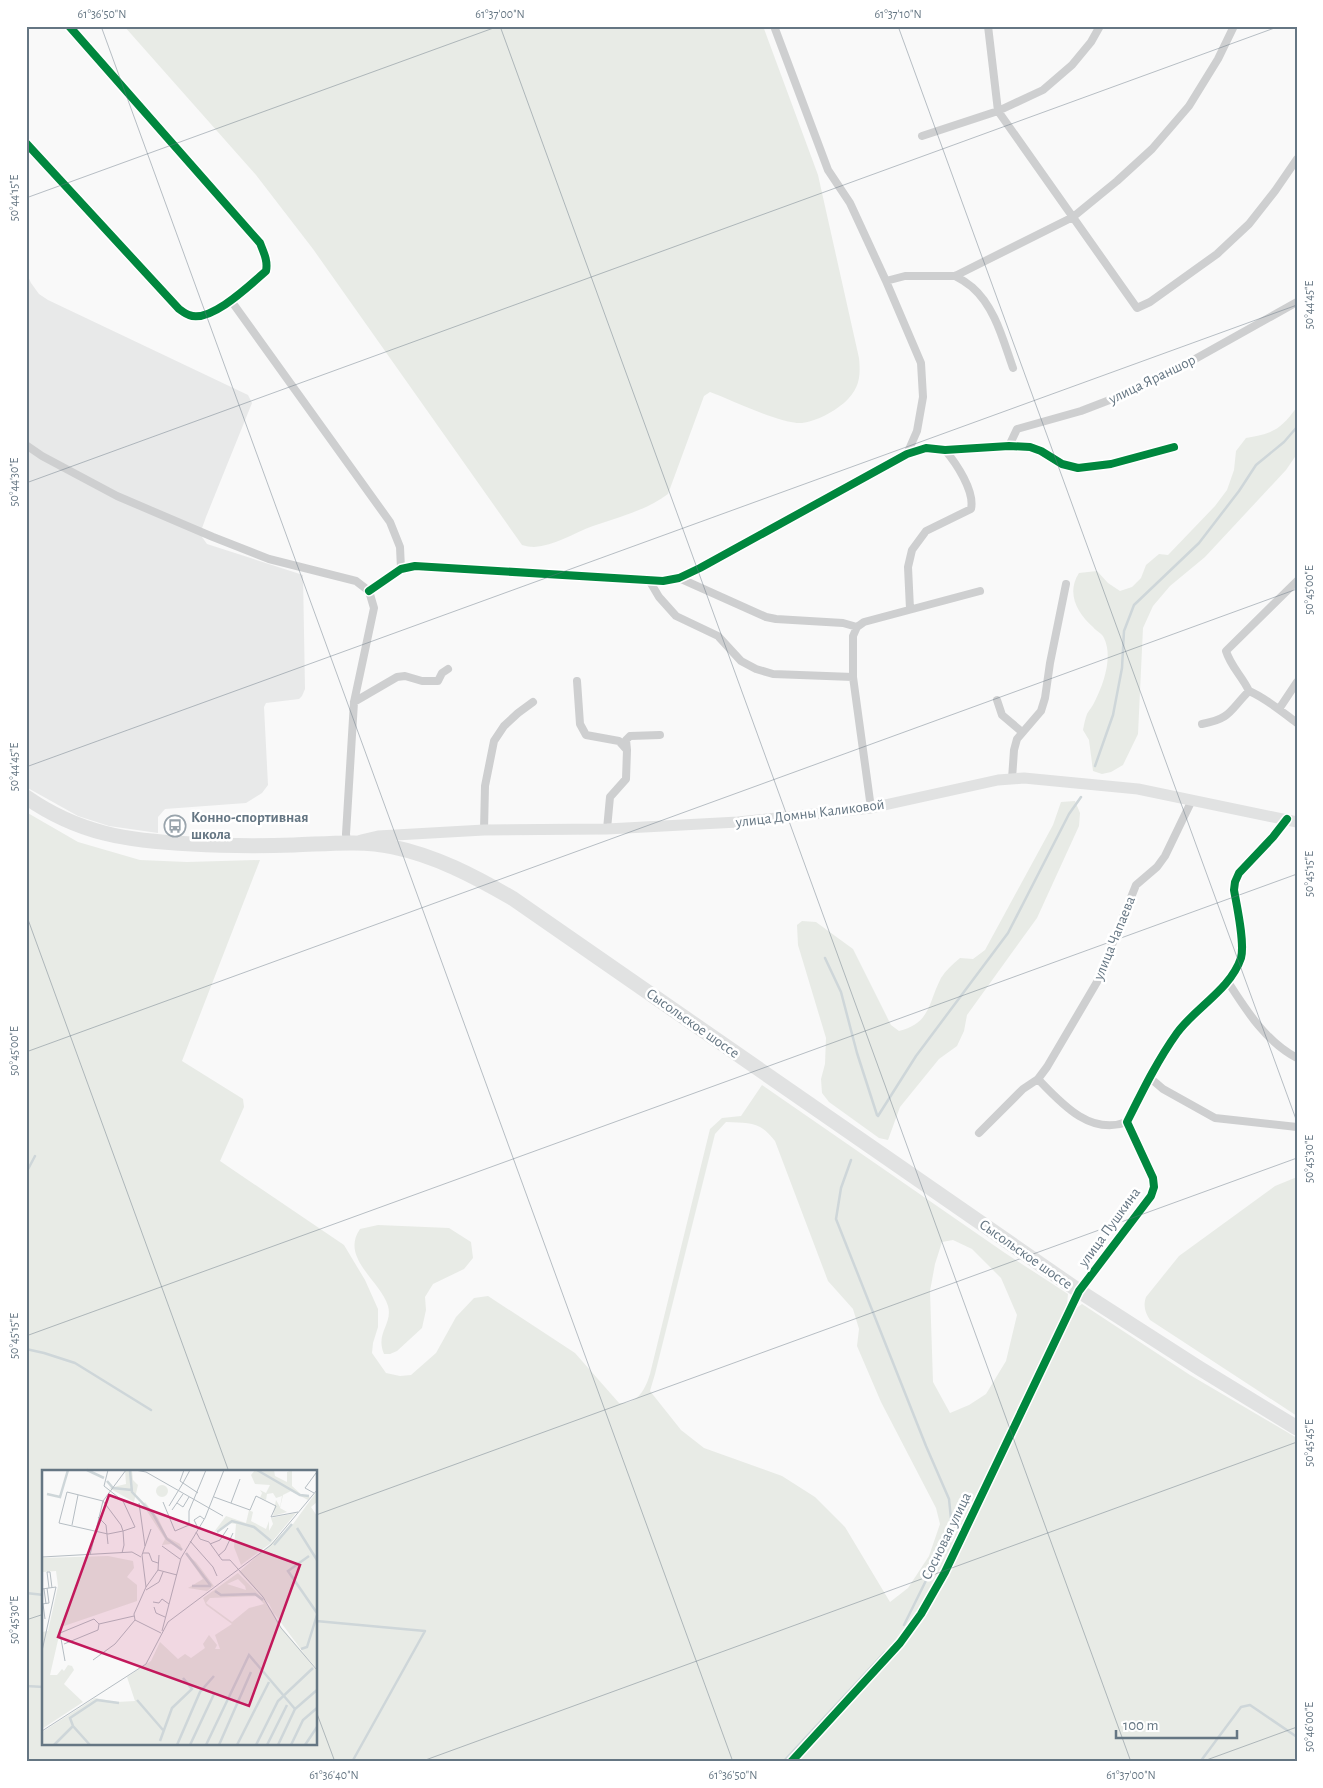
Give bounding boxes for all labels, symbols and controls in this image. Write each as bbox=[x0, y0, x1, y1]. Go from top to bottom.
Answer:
text: 61°36'50"N bbox=[78, 8, 126, 20]
text: 61°37'00"N bbox=[475, 8, 525, 20]
text: 61°37'10"N bbox=[874, 8, 922, 20]
text: 50°44'15"E bbox=[8, 174, 20, 221]
text: 50°44'45"E bbox=[1303, 281, 1315, 329]
street label: улица Яраншор bbox=[1106, 352, 1198, 407]
text: 50°44'30"E bbox=[8, 457, 20, 506]
text: 50°45'00"E bbox=[1303, 565, 1315, 615]
text: 50°44'45"E bbox=[8, 743, 20, 791]
street label: улица Домны Каликовой bbox=[734, 797, 885, 830]
place label: Конно-спортивная школа bbox=[191, 810, 309, 842]
bus stop icon: Конно-спортивная школа bbox=[163, 814, 187, 838]
text: 50°45'15"E bbox=[1303, 851, 1315, 897]
street label: улица Чапаева bbox=[1091, 894, 1138, 983]
street label: Сысольское шоссе bbox=[643, 986, 742, 1061]
text: 50°45'00"E bbox=[8, 1026, 20, 1076]
text: 50°45'30"E bbox=[1303, 1135, 1315, 1183]
street label: улица Пушкина bbox=[1075, 1185, 1143, 1271]
street label: Сысольское шоссе bbox=[976, 1217, 1075, 1292]
text: 50°45'15"E bbox=[8, 1313, 20, 1359]
text: 50°45'45"E bbox=[1303, 1419, 1315, 1467]
inset map bbox=[42, 1470, 318, 1746]
street label: Сосновая улица bbox=[919, 1490, 974, 1582]
text: 50°45'30"E bbox=[8, 1596, 20, 1644]
text: 50°46'00"E bbox=[1303, 1702, 1315, 1752]
scale bar bbox=[1116, 1708, 1237, 1740]
text: 100 m bbox=[1123, 1718, 1158, 1733]
text: 61°36'40"N bbox=[309, 1769, 359, 1781]
text: 61°36'50"N bbox=[709, 1769, 757, 1781]
text: 61°37'00"N bbox=[1106, 1769, 1156, 1781]

